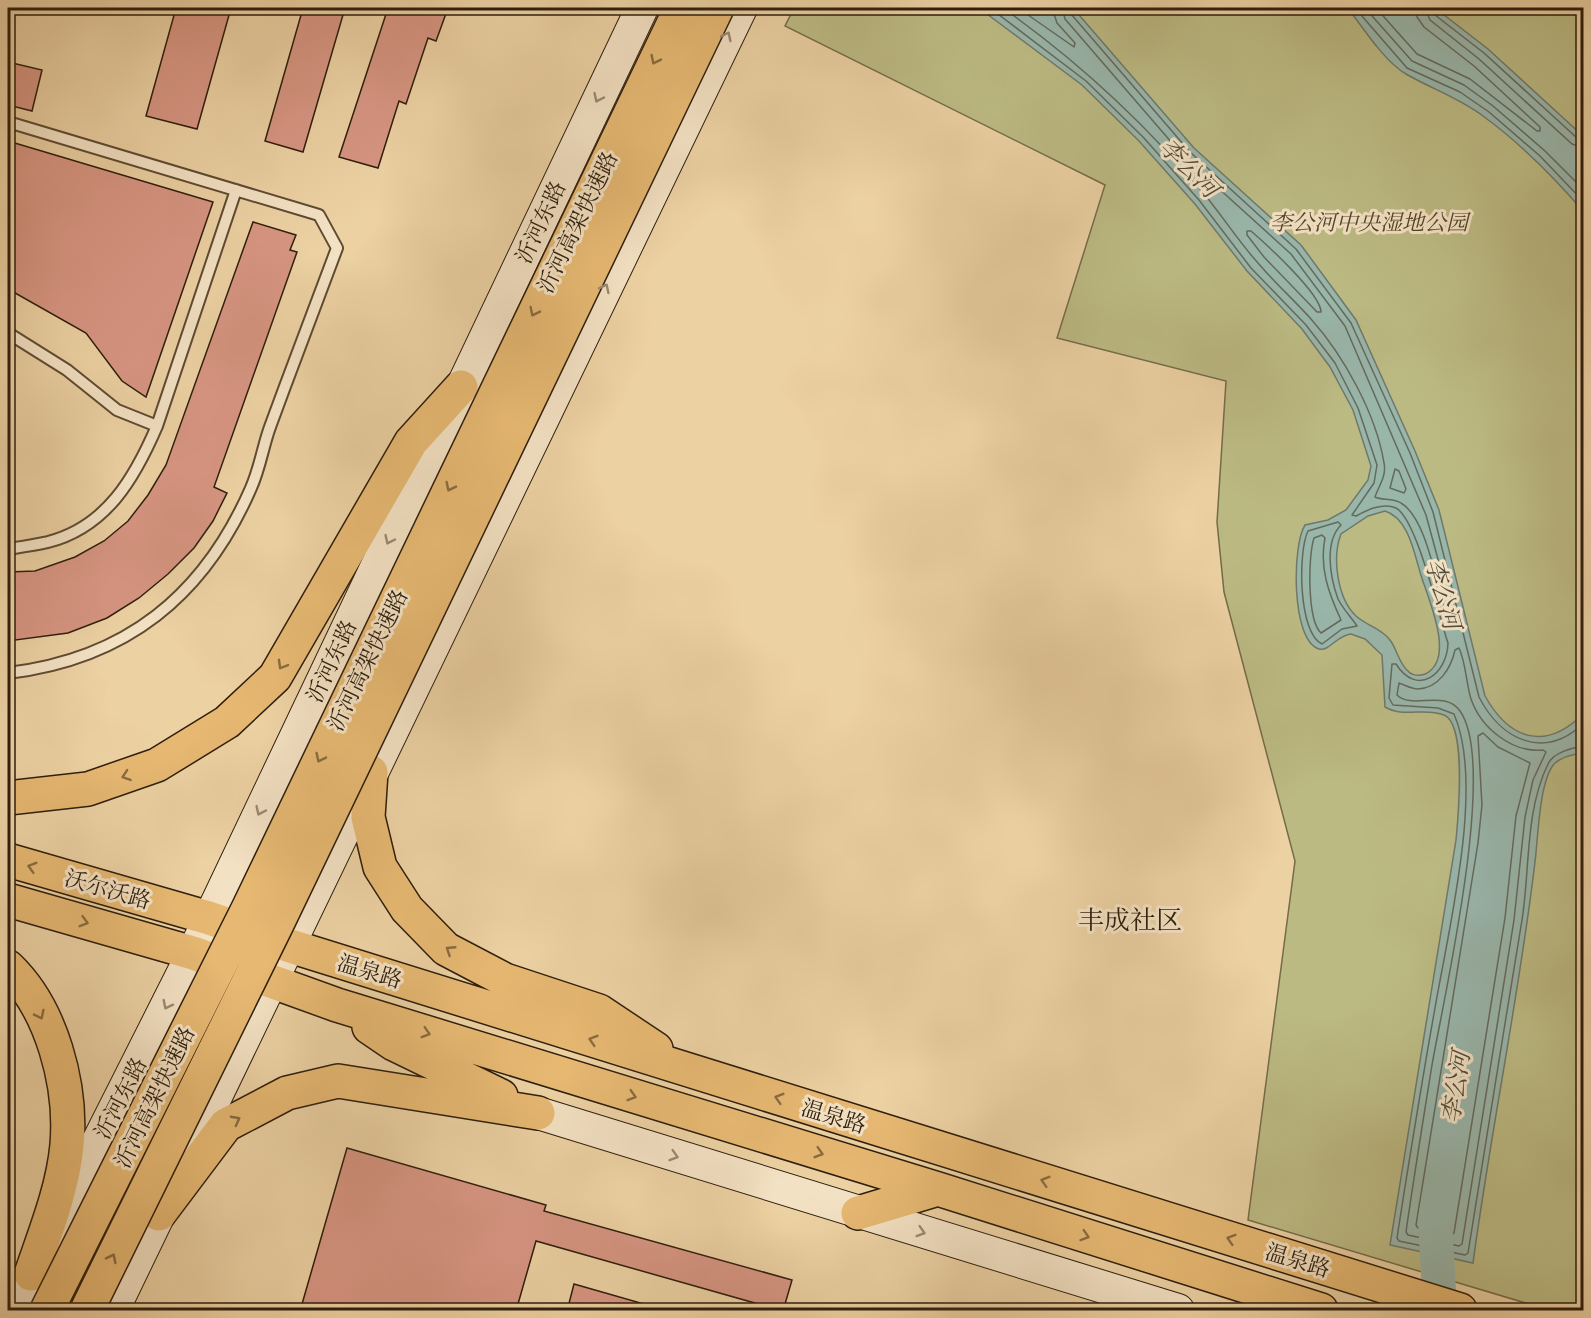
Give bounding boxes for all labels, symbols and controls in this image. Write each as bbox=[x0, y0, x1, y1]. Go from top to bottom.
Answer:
one-way arrow bbox=[719, 32, 731, 43]
one-way arrow bbox=[651, 54, 663, 65]
one-way arrow bbox=[594, 92, 606, 103]
water label: 李公河 bbox=[1152, 131, 1229, 208]
street label: 沂河高架快速路 bbox=[531, 147, 625, 298]
street label: 沂河东路 bbox=[509, 176, 573, 269]
park label: 李公河中央湿地公园 bbox=[1270, 208, 1471, 238]
one-way arrow bbox=[598, 283, 610, 294]
one-way arrow bbox=[530, 305, 542, 316]
one-way arrow bbox=[446, 481, 457, 492]
one-way arrow bbox=[384, 533, 396, 544]
water label: 李公河 bbox=[1417, 555, 1469, 637]
street label: 沂河高架快速路 bbox=[321, 585, 415, 736]
street label: 沂河东路 bbox=[300, 615, 364, 708]
one-way arrow bbox=[278, 659, 290, 669]
one-way arrow bbox=[316, 751, 327, 762]
one-way arrow bbox=[121, 768, 132, 781]
one-way arrow bbox=[255, 804, 267, 815]
one-way arrow bbox=[27, 862, 38, 874]
street label: 沃尔沃路 bbox=[61, 863, 154, 917]
district label: 丰成社区 bbox=[1078, 903, 1182, 938]
one-way arrow bbox=[79, 914, 89, 927]
one-way arrow bbox=[445, 946, 456, 957]
street label: 温泉路 bbox=[334, 948, 406, 996]
one-way arrow bbox=[162, 998, 174, 1009]
one-way arrow bbox=[32, 1008, 44, 1019]
street label: 沂河高架快速路 bbox=[108, 1022, 202, 1173]
one-way arrow bbox=[420, 1025, 431, 1038]
one-way arrow bbox=[588, 1035, 599, 1048]
water label: 李公河 bbox=[1435, 1045, 1479, 1125]
street label: 沂河东路 bbox=[88, 1052, 154, 1144]
one-way arrow bbox=[626, 1089, 637, 1101]
one-way arrow bbox=[774, 1093, 785, 1105]
street label: 温泉路 bbox=[798, 1093, 870, 1141]
one-way arrow bbox=[229, 1116, 240, 1127]
one-way arrow bbox=[813, 1146, 824, 1158]
one-way arrow bbox=[668, 1149, 679, 1161]
one-way arrow bbox=[1040, 1176, 1051, 1188]
one-way arrow bbox=[915, 1225, 925, 1237]
one-way arrow bbox=[1079, 1229, 1090, 1241]
one-way arrow bbox=[1226, 1234, 1237, 1246]
street label: 温泉路 bbox=[1262, 1237, 1334, 1285]
one-way arrow bbox=[105, 1253, 117, 1264]

